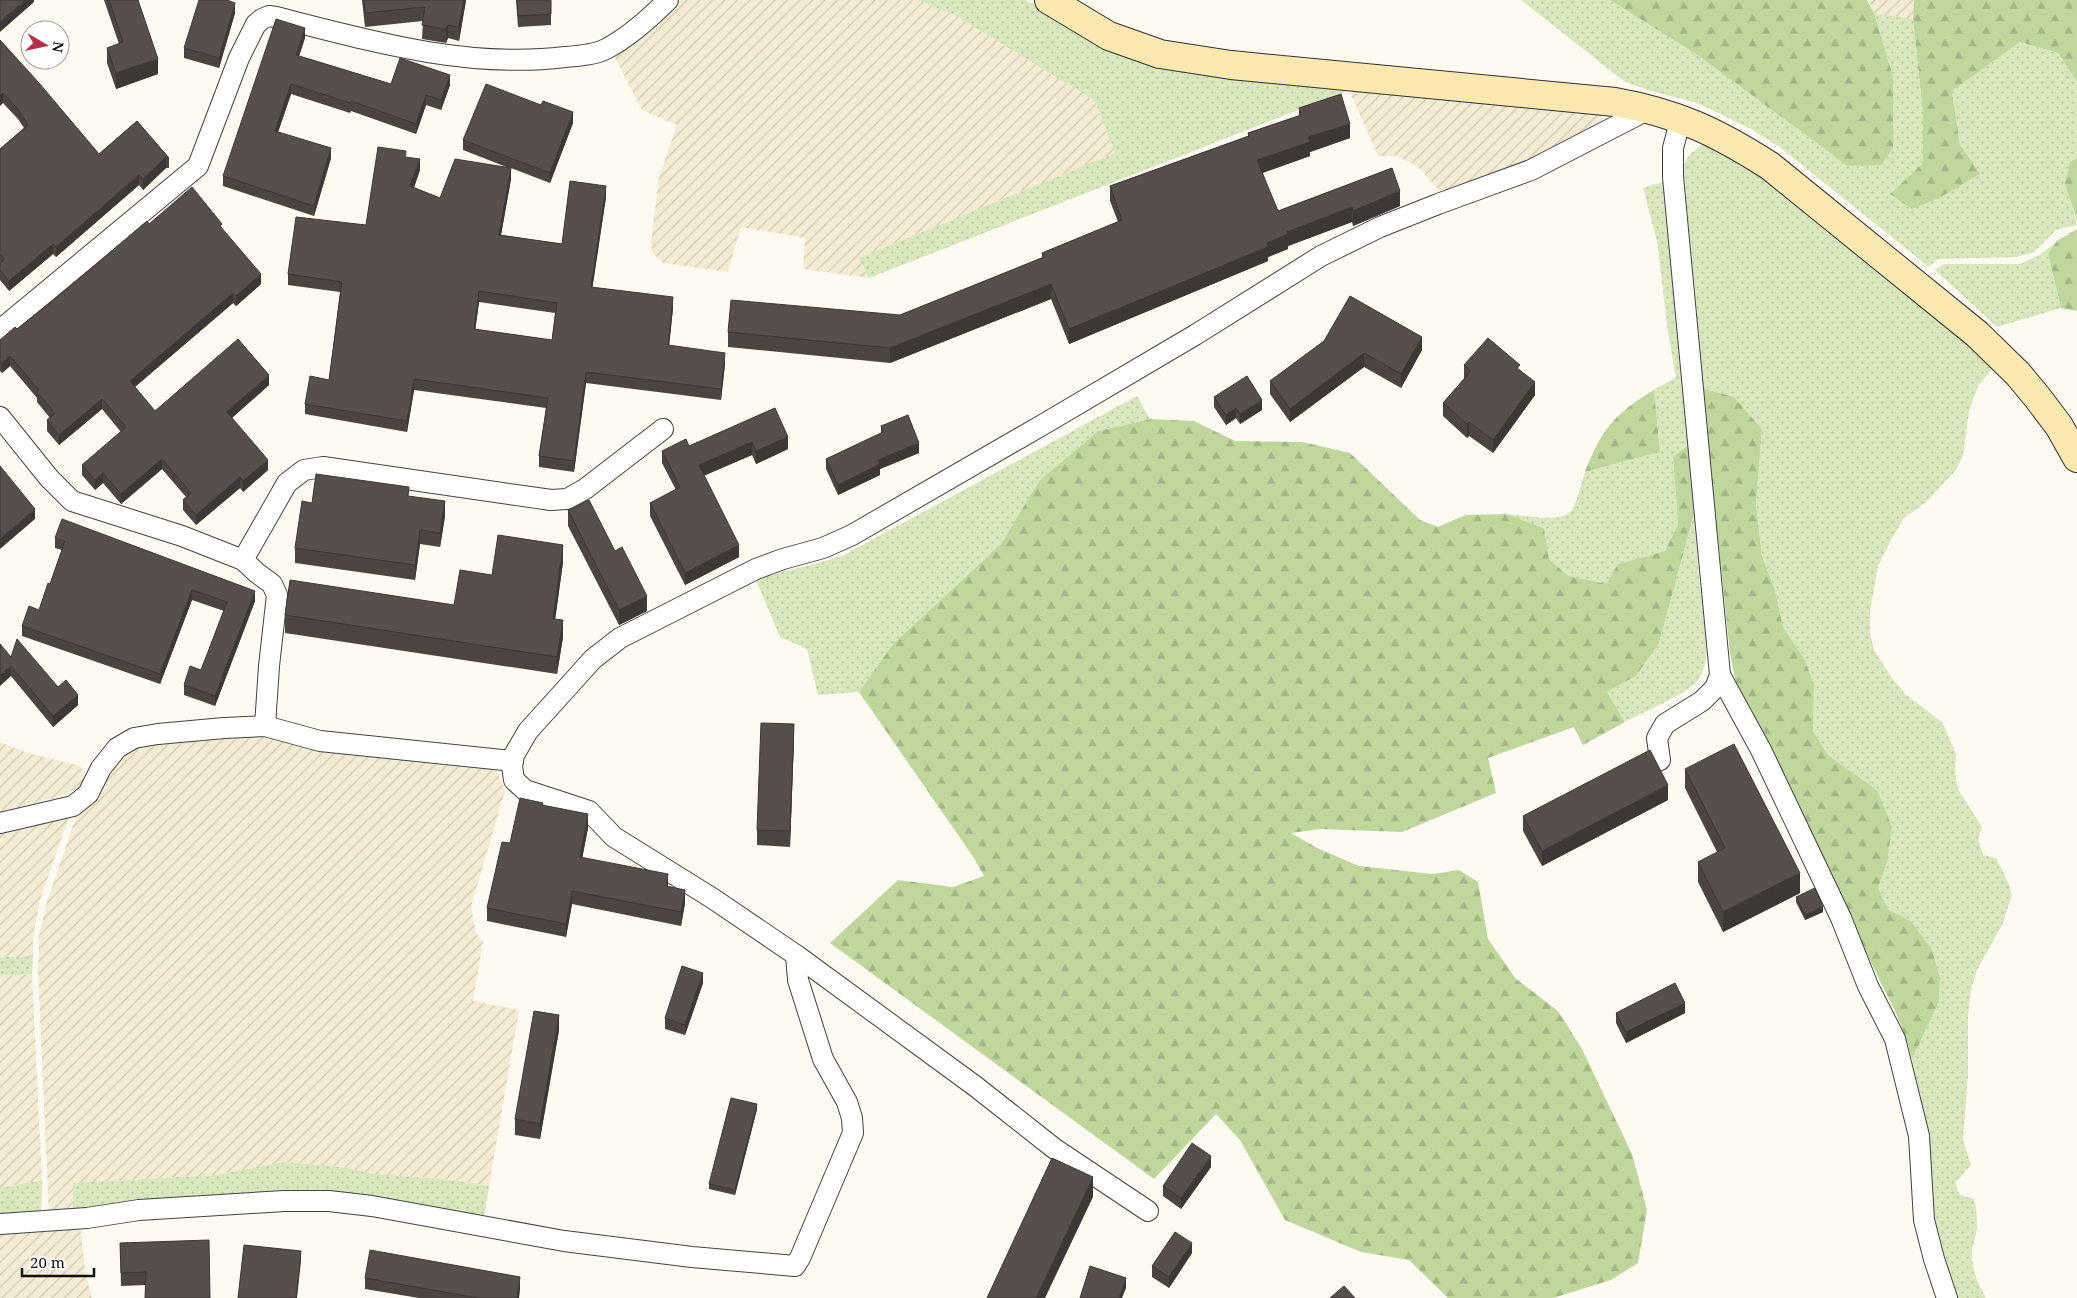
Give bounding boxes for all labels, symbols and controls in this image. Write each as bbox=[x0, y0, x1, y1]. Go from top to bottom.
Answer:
north arrow bbox=[20, 20, 70, 70]
text: N bbox=[48, 40, 69, 54]
scale bar bbox=[22, 1246, 95, 1278]
text: 20 m bbox=[30, 1252, 65, 1272]

